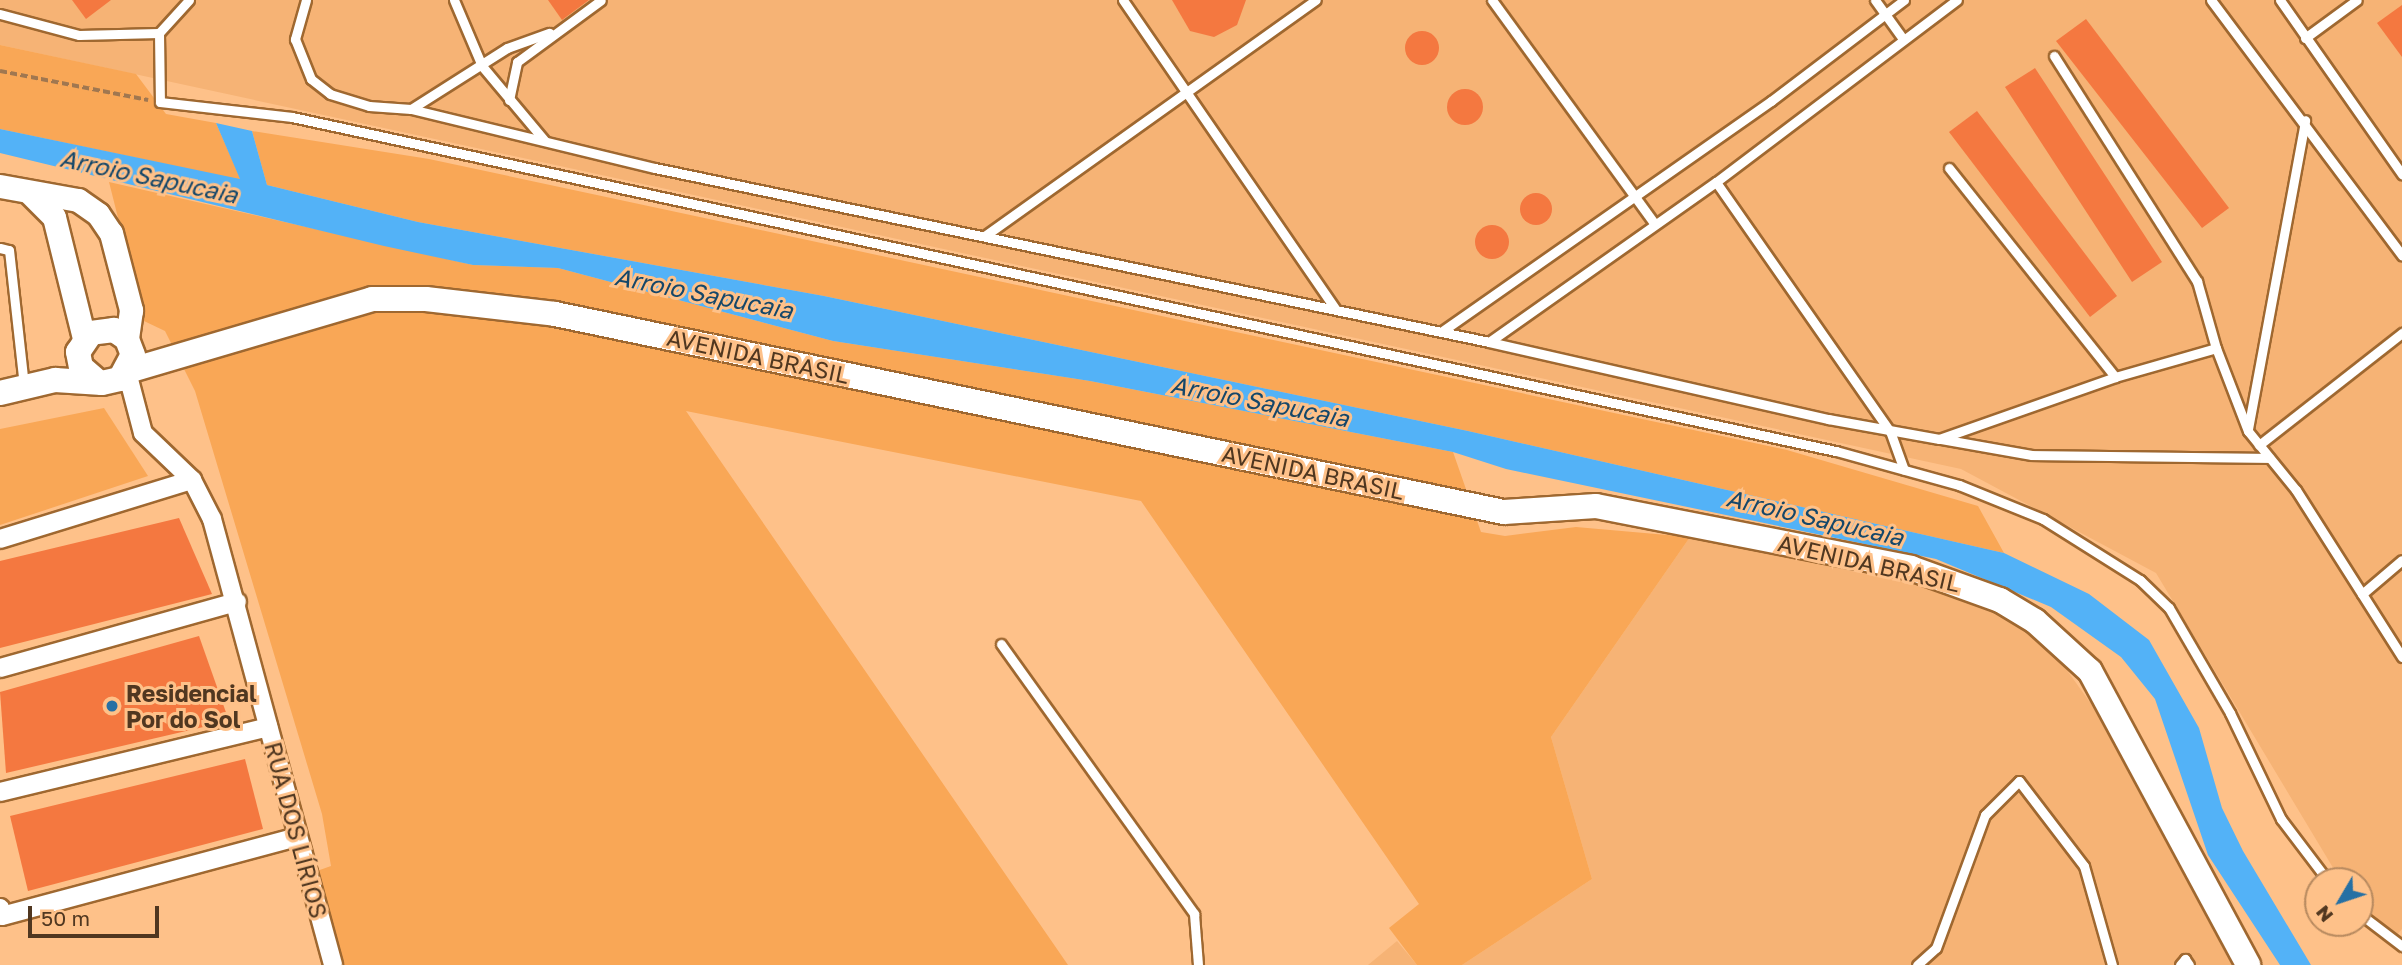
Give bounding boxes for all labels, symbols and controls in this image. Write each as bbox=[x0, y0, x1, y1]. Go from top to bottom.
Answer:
water label: Arroio Sapucaia bbox=[58, 143, 240, 209]
water label: Arroio Sapucaia bbox=[613, 262, 795, 324]
street label: AVENIDA BRASIL bbox=[664, 323, 852, 389]
water label: Arroio Sapucaia bbox=[1169, 370, 1351, 432]
street label: AVENIDA BRASIL bbox=[1219, 439, 1407, 505]
water label: Arroio Sapucaia bbox=[1724, 483, 1906, 551]
street label: AVENIDA BRASIL bbox=[1775, 529, 1963, 597]
place label: Residencial Por do Sol bbox=[126, 679, 257, 733]
marker: Residencial Por do Sol bbox=[104, 698, 120, 714]
street label: RUA DOS LÍRIOS bbox=[259, 739, 333, 921]
north arrow bbox=[2304, 867, 2374, 937]
scale bar bbox=[32, 892, 163, 936]
text: N bbox=[2310, 901, 2337, 927]
text: 50 m bbox=[41, 905, 90, 931]

